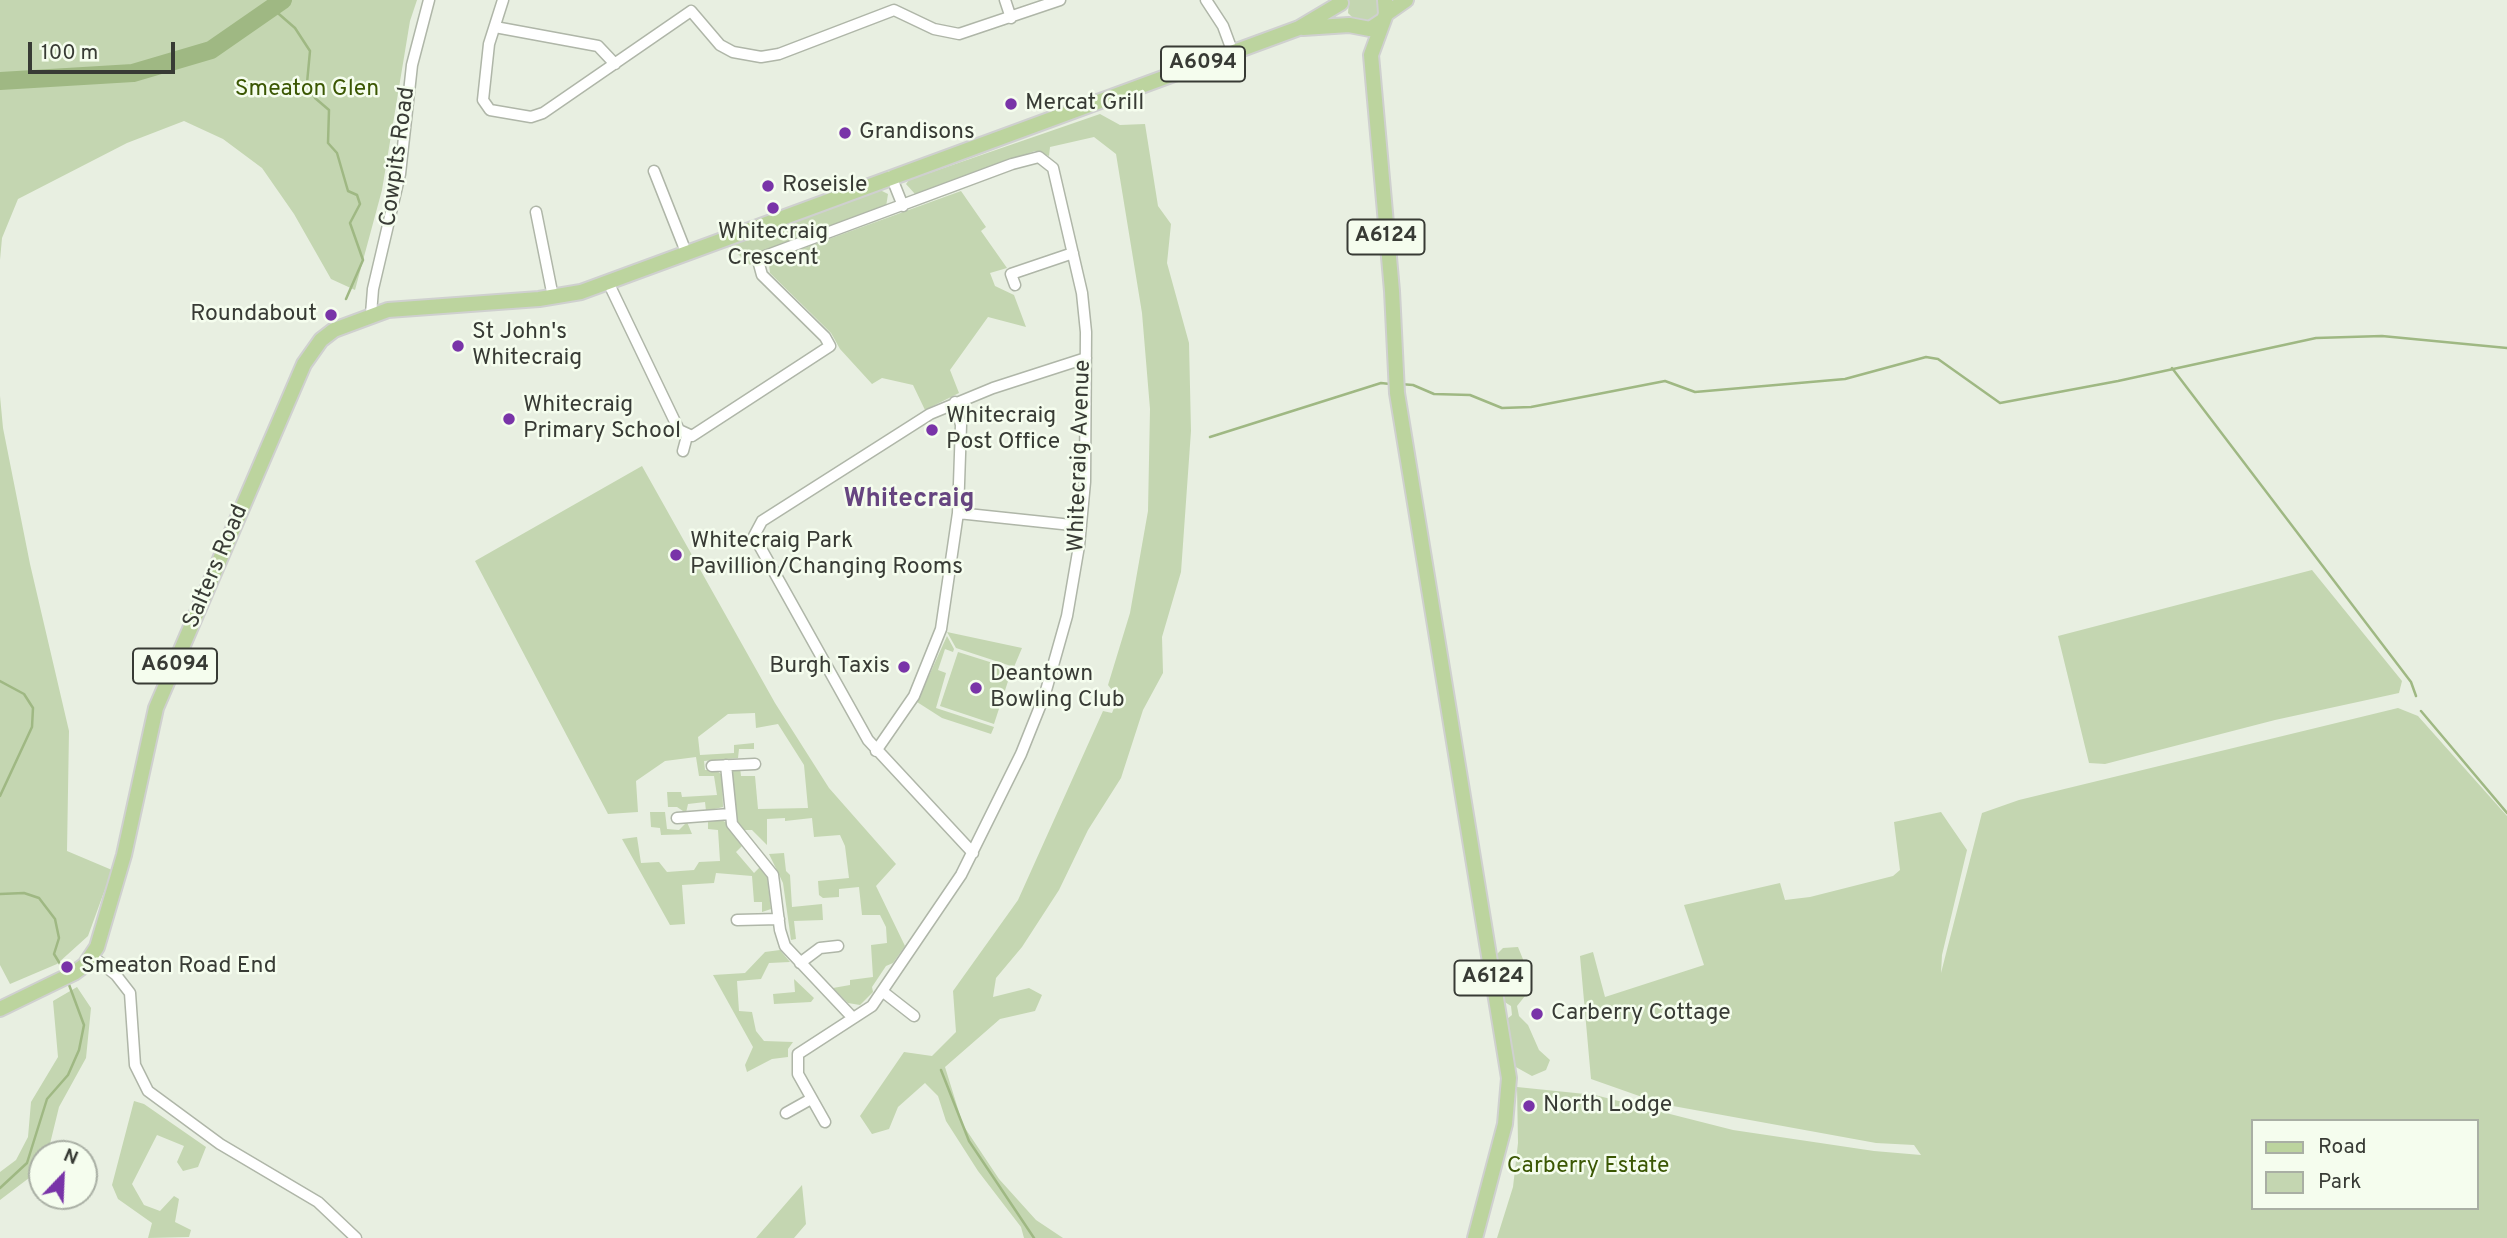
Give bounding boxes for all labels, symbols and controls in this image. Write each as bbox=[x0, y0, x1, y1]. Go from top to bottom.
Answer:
scale bar bbox=[32, 28, 178, 72]
text: 100 m bbox=[41, 40, 98, 67]
road number: A6094 bbox=[1161, 46, 1245, 82]
park label: Smeaton Glen bbox=[235, 76, 379, 104]
street label: Cowpits Road bbox=[376, 85, 422, 229]
place label: Mercat Grill bbox=[1025, 90, 1144, 118]
marker: Mercat Grill bbox=[1003, 96, 1019, 112]
place label: Grandisons bbox=[859, 119, 975, 147]
marker: Grandisons bbox=[837, 125, 853, 141]
place label: Roseisle bbox=[782, 172, 867, 200]
marker: Roseisle bbox=[760, 178, 776, 194]
marker: Whitecraig Crescent bbox=[765, 200, 781, 216]
place label: Whitecraig Crescent bbox=[718, 219, 828, 273]
road number: A6124 bbox=[1348, 219, 1424, 254]
place label: Roundabout bbox=[190, 301, 317, 329]
marker: Roundabout bbox=[323, 307, 339, 323]
place label: St John's Whitecraig bbox=[472, 319, 582, 373]
marker: St John's Whitecraig bbox=[450, 338, 466, 354]
street label: Whitecraig Avenue bbox=[1064, 359, 1098, 553]
place label: Whitecraig Primary School bbox=[523, 392, 681, 446]
place label: Whitecraig Post Office bbox=[946, 403, 1060, 457]
marker: Whitecraig Primary School bbox=[501, 411, 517, 427]
marker: Whitecraig Post Office bbox=[924, 422, 940, 438]
district label: Whitecraig bbox=[843, 485, 975, 517]
street label: Salters Road bbox=[179, 501, 255, 633]
place label: Whitecraig Park Pavillion/Changing Rooms bbox=[690, 528, 963, 582]
marker: Whitecraig Park Pavillion/Changing Rooms bbox=[668, 547, 684, 563]
road number: A6094 bbox=[133, 648, 217, 684]
place label: Burgh Taxis bbox=[769, 653, 890, 681]
marker: Burgh Taxis bbox=[896, 659, 912, 675]
place label: Deantown Bowling Club bbox=[990, 661, 1125, 715]
marker: Deantown Bowling Club bbox=[968, 680, 984, 696]
place label: Smeaton Road End bbox=[81, 953, 277, 981]
marker: Smeaton Road End bbox=[59, 959, 75, 975]
road number: A6124 bbox=[1454, 960, 1532, 996]
place label: Carberry Cottage bbox=[1551, 1000, 1731, 1028]
marker: Carberry Cottage bbox=[1529, 1006, 1545, 1022]
place label: North Lodge bbox=[1543, 1092, 1672, 1120]
marker: North Lodge bbox=[1521, 1098, 1537, 1114]
legend bbox=[2252, 1119, 2479, 1210]
text: Road bbox=[2318, 1134, 2367, 1161]
north arrow bbox=[28, 1140, 98, 1210]
text: N bbox=[59, 1144, 81, 1171]
park label: Carberry Estate bbox=[1507, 1153, 1669, 1181]
text: Park bbox=[2318, 1169, 2361, 1196]

